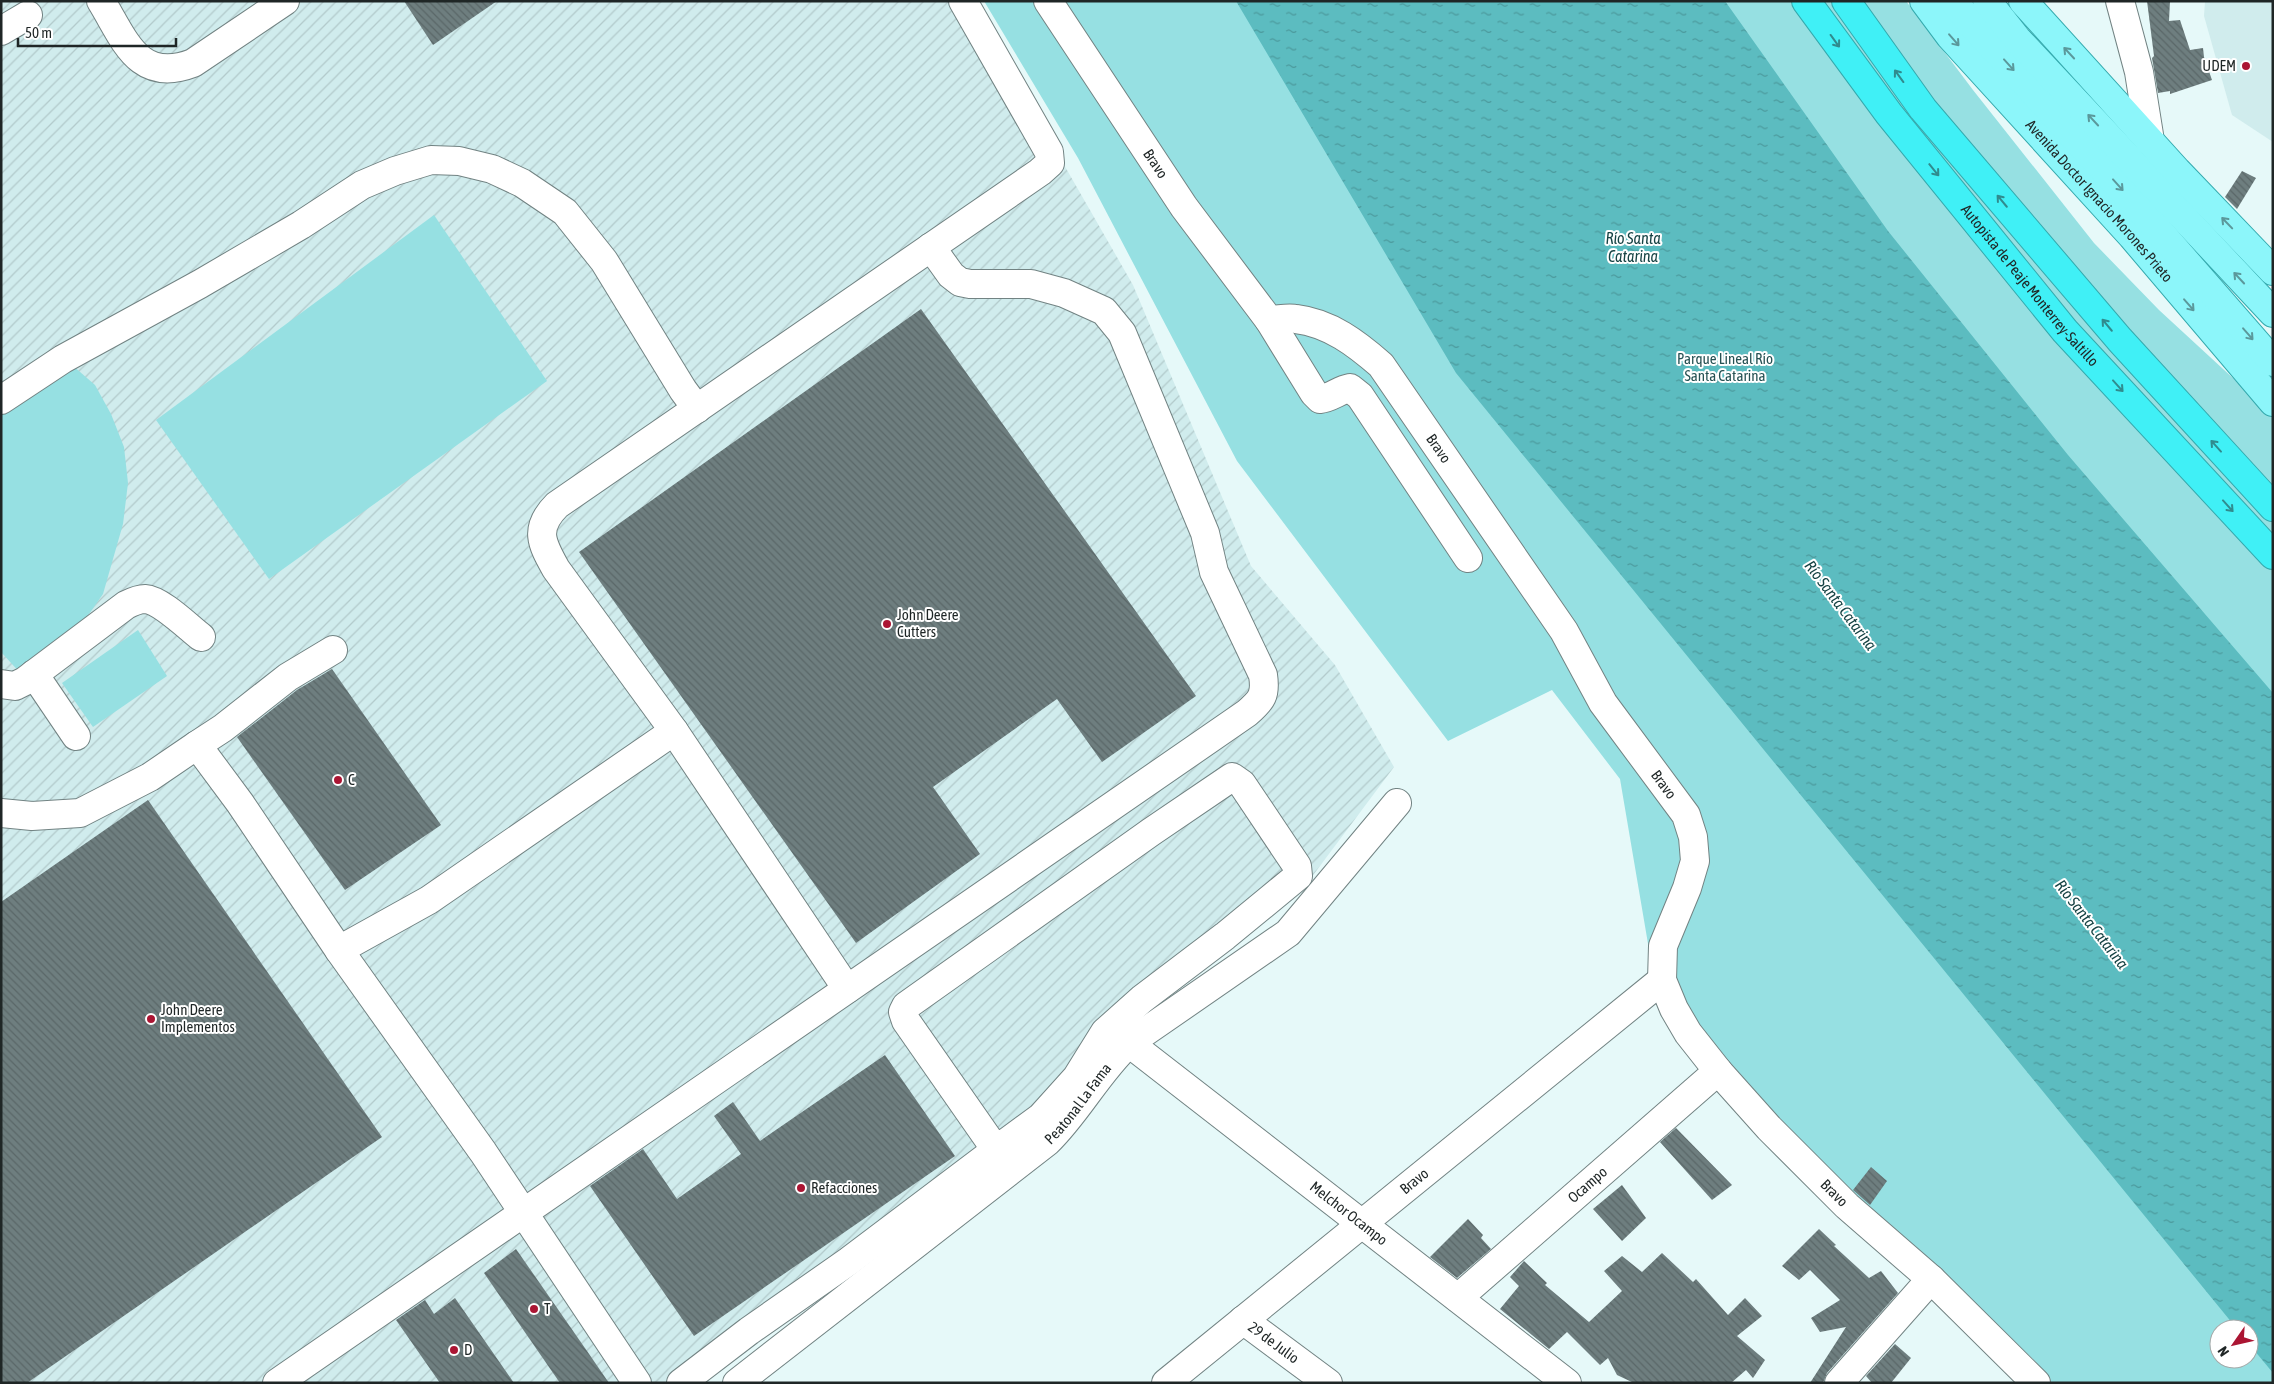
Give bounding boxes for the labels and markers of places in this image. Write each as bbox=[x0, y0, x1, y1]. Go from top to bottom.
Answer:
place label: UDEM bbox=[2202, 57, 2236, 74]
marker: UDEM bbox=[2240, 60, 2252, 72]
place label: John Deere Cutters bbox=[897, 606, 959, 640]
marker: John Deere Cutters bbox=[881, 618, 893, 630]
place label: C bbox=[348, 771, 355, 788]
marker: C bbox=[332, 774, 344, 786]
place label: John Deere Implementos bbox=[161, 1001, 235, 1035]
marker: John Deere Implementos bbox=[145, 1013, 157, 1025]
place label: Refacciones bbox=[811, 1179, 877, 1196]
marker: Refacciones bbox=[795, 1182, 807, 1194]
place label: T bbox=[544, 1300, 551, 1317]
marker: T bbox=[528, 1303, 540, 1315]
place label: D bbox=[464, 1341, 472, 1358]
marker: D bbox=[448, 1344, 460, 1356]

